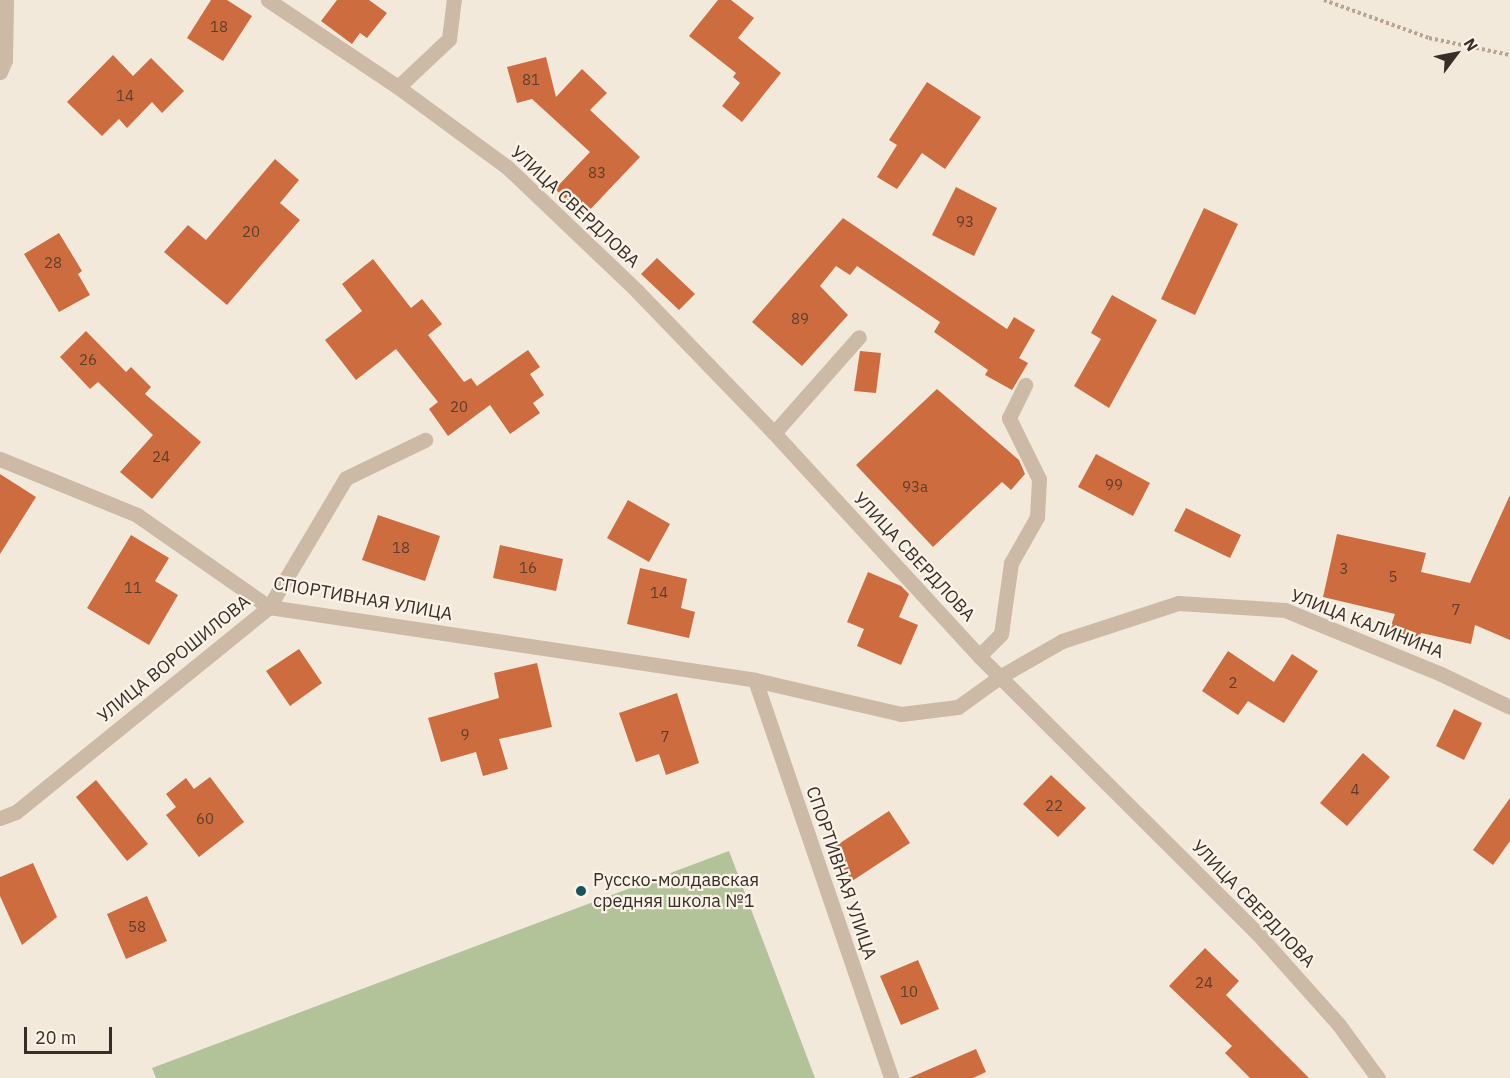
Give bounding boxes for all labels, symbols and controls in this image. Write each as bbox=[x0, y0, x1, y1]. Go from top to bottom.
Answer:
house number: 18 bbox=[210, 18, 228, 36]
north arrow bbox=[1426, 24, 1486, 84]
text: N bbox=[1460, 34, 1483, 55]
house number: 81 bbox=[522, 71, 540, 89]
house number: 14 bbox=[116, 87, 134, 105]
street label: УЛИЦА СВЕРДЛОВА bbox=[506, 142, 644, 272]
house number: 83 bbox=[588, 164, 606, 182]
house number: 93 bbox=[956, 213, 974, 231]
house number: 20 bbox=[242, 223, 260, 241]
house number: 28 bbox=[44, 254, 62, 272]
house number: 89 bbox=[791, 310, 809, 328]
house number: 26 bbox=[79, 351, 97, 369]
house number: 20 bbox=[450, 398, 468, 416]
house number: 24 bbox=[152, 448, 170, 466]
house number: 99 bbox=[1105, 476, 1123, 494]
house number: 93а bbox=[902, 478, 928, 496]
street label: УЛИЦА СВЕРДЛОВА bbox=[849, 488, 979, 626]
house number: 18 bbox=[392, 539, 410, 557]
house number: 16 bbox=[519, 559, 537, 577]
house number: 3 bbox=[1340, 560, 1348, 578]
house number: 5 bbox=[1389, 568, 1397, 586]
street label: СПОРТИВНАЯ УЛИЦА bbox=[272, 573, 454, 625]
house number: 11 bbox=[124, 579, 142, 597]
house number: 14 bbox=[650, 584, 668, 602]
street label: УЛИЦА КАЛИНИНА bbox=[1287, 585, 1447, 663]
street label: УЛИЦА ВОРОШИЛОВА bbox=[93, 591, 255, 727]
house number: 7 bbox=[1452, 601, 1460, 619]
house number: 2 bbox=[1229, 674, 1237, 692]
house number: 9 bbox=[461, 726, 469, 744]
house number: 7 bbox=[661, 728, 669, 746]
house number: 4 bbox=[1351, 781, 1359, 799]
street label: СПОРТИВНАЯ УЛИЦА bbox=[801, 784, 881, 962]
house number: 22 bbox=[1045, 797, 1063, 815]
house number: 60 bbox=[196, 810, 214, 828]
street label: УЛИЦА СВЕРДЛОВА bbox=[1187, 836, 1319, 972]
place label: Русско-молдавская средняя школа №1 bbox=[593, 870, 759, 912]
marker: Русско-молдавская средняя школа №1 bbox=[574, 884, 588, 898]
house number: 58 bbox=[128, 918, 146, 936]
house number: 24 bbox=[1195, 974, 1213, 992]
house number: 10 bbox=[900, 983, 918, 1001]
scale bar bbox=[27, 1015, 116, 1053]
text: 20 m bbox=[35, 1026, 77, 1049]

